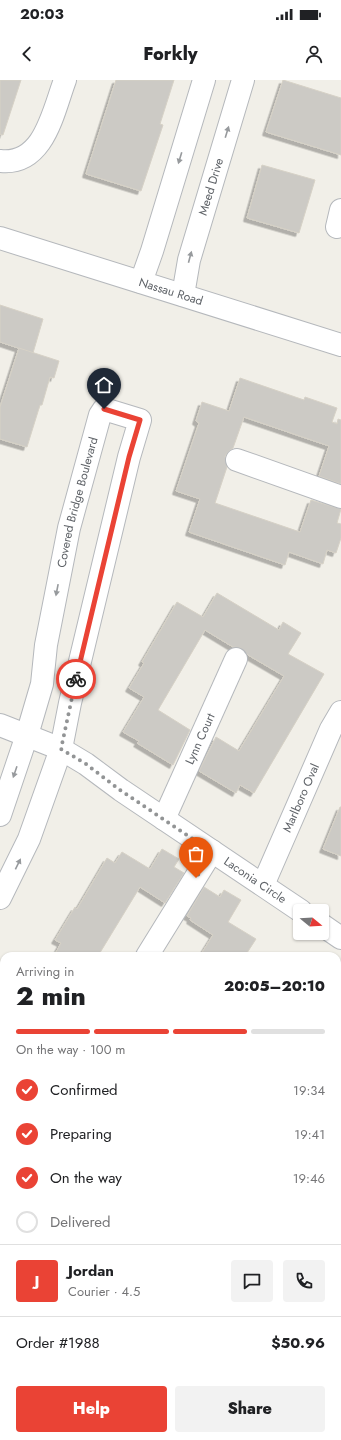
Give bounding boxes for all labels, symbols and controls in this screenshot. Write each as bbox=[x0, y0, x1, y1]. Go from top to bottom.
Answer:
text: 20:03 bbox=[20, 3, 64, 25]
text: Forkly bbox=[143, 41, 198, 67]
icon: back bbox=[16, 43, 38, 65]
icon: person bbox=[303, 43, 325, 65]
one-way arrow bbox=[224, 126, 230, 138]
one-way arrow bbox=[177, 152, 183, 164]
street label: Meed Drive bbox=[194, 156, 228, 218]
one-way arrow bbox=[188, 250, 194, 263]
street label: Nassau Road bbox=[136, 273, 205, 310]
pin bbox=[87, 368, 121, 409]
icon: home bbox=[93, 374, 115, 396]
street label: Covered Bridge Boulevard bbox=[52, 435, 103, 569]
one-way arrow bbox=[54, 584, 60, 596]
courier bbox=[56, 659, 96, 699]
icon: bike bbox=[65, 668, 87, 690]
street label: Lynn Court bbox=[181, 710, 220, 767]
street label: Marlboro Oval bbox=[278, 761, 324, 835]
one-way arrow bbox=[12, 766, 18, 778]
pin bbox=[179, 837, 213, 878]
icon: bag bbox=[185, 843, 207, 865]
street label: Laconia Circle bbox=[220, 853, 290, 908]
one-way arrow bbox=[15, 858, 21, 869]
north arrow bbox=[293, 904, 329, 940]
map controls bbox=[293, 904, 329, 940]
text: Arriving in bbox=[16, 962, 74, 981]
text: 20:05–20:10 bbox=[224, 975, 325, 997]
text: 2 min bbox=[16, 977, 86, 1015]
text: On the way · 100 m bbox=[16, 1040, 125, 1059]
icon: check bbox=[16, 1079, 38, 1101]
text: Confirmed bbox=[50, 1079, 118, 1101]
text: 19:34 bbox=[293, 1081, 325, 1100]
icon: check bbox=[16, 1123, 38, 1145]
text: Preparing bbox=[50, 1123, 112, 1145]
text: 19:41 bbox=[294, 1125, 325, 1144]
icon: check bbox=[16, 1167, 38, 1189]
text: On the way bbox=[50, 1167, 122, 1189]
text: 19:46 bbox=[293, 1169, 325, 1188]
text: Delivered bbox=[50, 1211, 111, 1233]
text: Jordan bbox=[68, 1260, 114, 1282]
button: chat bbox=[231, 1260, 273, 1302]
button: phone bbox=[283, 1260, 325, 1302]
text: J bbox=[35, 1270, 39, 1292]
text: Courier · 4.5 bbox=[68, 1282, 140, 1301]
text: Order #1988 bbox=[16, 1332, 100, 1354]
text: $50.96 bbox=[271, 1332, 325, 1354]
button: Help bbox=[16, 1386, 167, 1432]
button: Share bbox=[175, 1386, 325, 1432]

